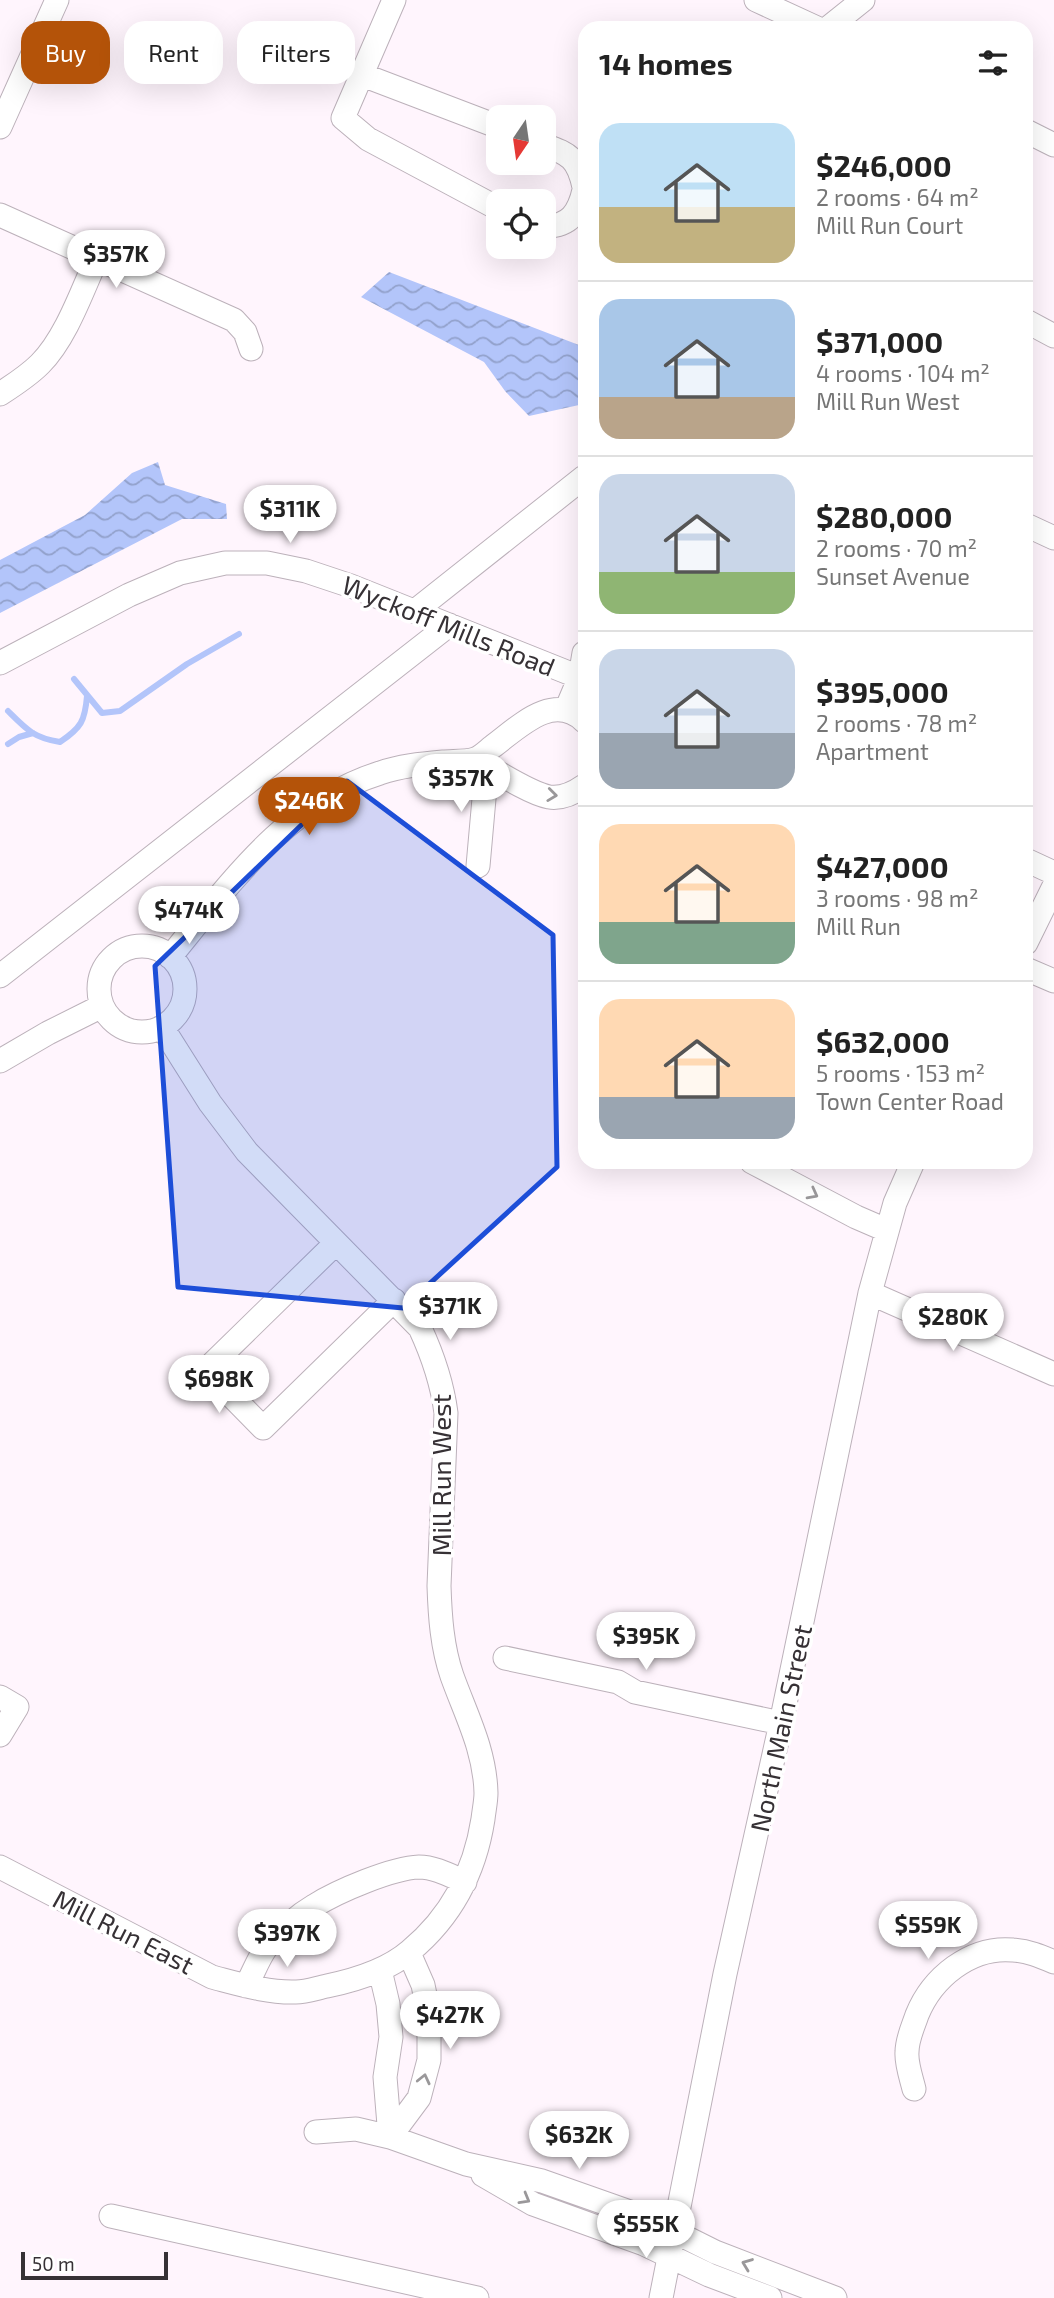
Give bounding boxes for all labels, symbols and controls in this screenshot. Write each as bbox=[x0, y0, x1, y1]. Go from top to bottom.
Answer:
chip: Buy bbox=[21, 21, 110, 84]
chip: Rent bbox=[124, 21, 223, 84]
chip: Filters bbox=[237, 21, 355, 84]
icon: filters bbox=[974, 44, 1012, 82]
text: 14 homes bbox=[599, 45, 733, 81]
north arrow bbox=[486, 105, 556, 175]
map controls bbox=[486, 105, 556, 259]
text: $246,000 bbox=[816, 147, 952, 183]
icon: home bbox=[655, 151, 739, 235]
text: 2 rooms · 64 m² bbox=[816, 183, 979, 211]
button: locate bbox=[486, 189, 556, 259]
text: Mill Run Court bbox=[816, 211, 963, 239]
pin: $357K bbox=[67, 230, 165, 290]
text: $357K bbox=[83, 239, 149, 267]
text: $371,000 bbox=[816, 323, 943, 359]
icon: home bbox=[655, 327, 739, 411]
text: 4 rooms · 104 m² bbox=[816, 359, 990, 387]
text: Mill Run West bbox=[816, 387, 960, 415]
pin: $311K bbox=[241, 486, 339, 545]
text: $311K bbox=[260, 494, 320, 522]
text: $280,000 bbox=[816, 498, 953, 534]
icon: home bbox=[655, 502, 739, 586]
text: 2 rooms · 70 m² bbox=[816, 534, 977, 562]
text: Sunset Avenue bbox=[816, 562, 970, 590]
street label: Wyckoff Mills Road bbox=[338, 568, 560, 682]
text: $395,000 bbox=[816, 673, 949, 709]
icon: home bbox=[655, 677, 739, 761]
text: 2 rooms · 78 m² bbox=[816, 709, 977, 737]
text: Apartment bbox=[816, 737, 929, 765]
pin: $357K bbox=[412, 754, 510, 814]
text: $357K bbox=[428, 763, 494, 791]
pin: $246K bbox=[260, 778, 358, 837]
text: $246K bbox=[274, 786, 344, 814]
one-way arrow bbox=[546, 787, 557, 802]
text: $427,000 bbox=[816, 848, 949, 884]
icon: home bbox=[655, 852, 739, 936]
text: 3 rooms · 98 m² bbox=[816, 884, 978, 912]
pin: $474K bbox=[140, 886, 238, 946]
text: $474K bbox=[154, 895, 224, 923]
text: Mill Run bbox=[816, 912, 901, 940]
text: $632,000 bbox=[816, 1023, 950, 1059]
icon: home bbox=[655, 1027, 739, 1111]
text: 5 rooms · 153 m² bbox=[816, 1059, 985, 1087]
text: Town Center Road bbox=[816, 1087, 1004, 1115]
one-way arrow bbox=[806, 1186, 818, 1199]
pin: $371K bbox=[401, 1282, 499, 1342]
text: $371K bbox=[418, 1291, 482, 1319]
pin: $280K bbox=[904, 1294, 1002, 1353]
text: $280K bbox=[918, 1302, 988, 1330]
pin: $698K bbox=[170, 1356, 268, 1415]
text: $698K bbox=[184, 1364, 254, 1392]
street label: Mill Run West bbox=[425, 1394, 456, 1556]
pin: $395K bbox=[597, 1612, 695, 1672]
text: $395K bbox=[612, 1621, 680, 1649]
street label: North Main Street bbox=[743, 1621, 817, 1834]
street label: Mill Run East bbox=[49, 1882, 200, 1980]
pin: $559K bbox=[879, 1902, 977, 1961]
pin: $397K bbox=[238, 1910, 336, 1969]
text: $559K bbox=[895, 1910, 961, 1938]
text: $397K bbox=[254, 1918, 320, 1946]
pin: $427K bbox=[401, 1992, 499, 2051]
text: $427K bbox=[416, 2000, 484, 2028]
one-way arrow bbox=[416, 2073, 430, 2085]
pin: $632K bbox=[530, 2112, 628, 2171]
text: $632K bbox=[545, 2120, 613, 2148]
one-way arrow bbox=[517, 2191, 530, 2204]
pin: $555K bbox=[597, 2200, 695, 2260]
text: $555K bbox=[613, 2209, 679, 2237]
scale bar bbox=[21, 2249, 168, 2281]
text: 50 m bbox=[32, 2252, 75, 2275]
one-way arrow bbox=[741, 2258, 753, 2272]

